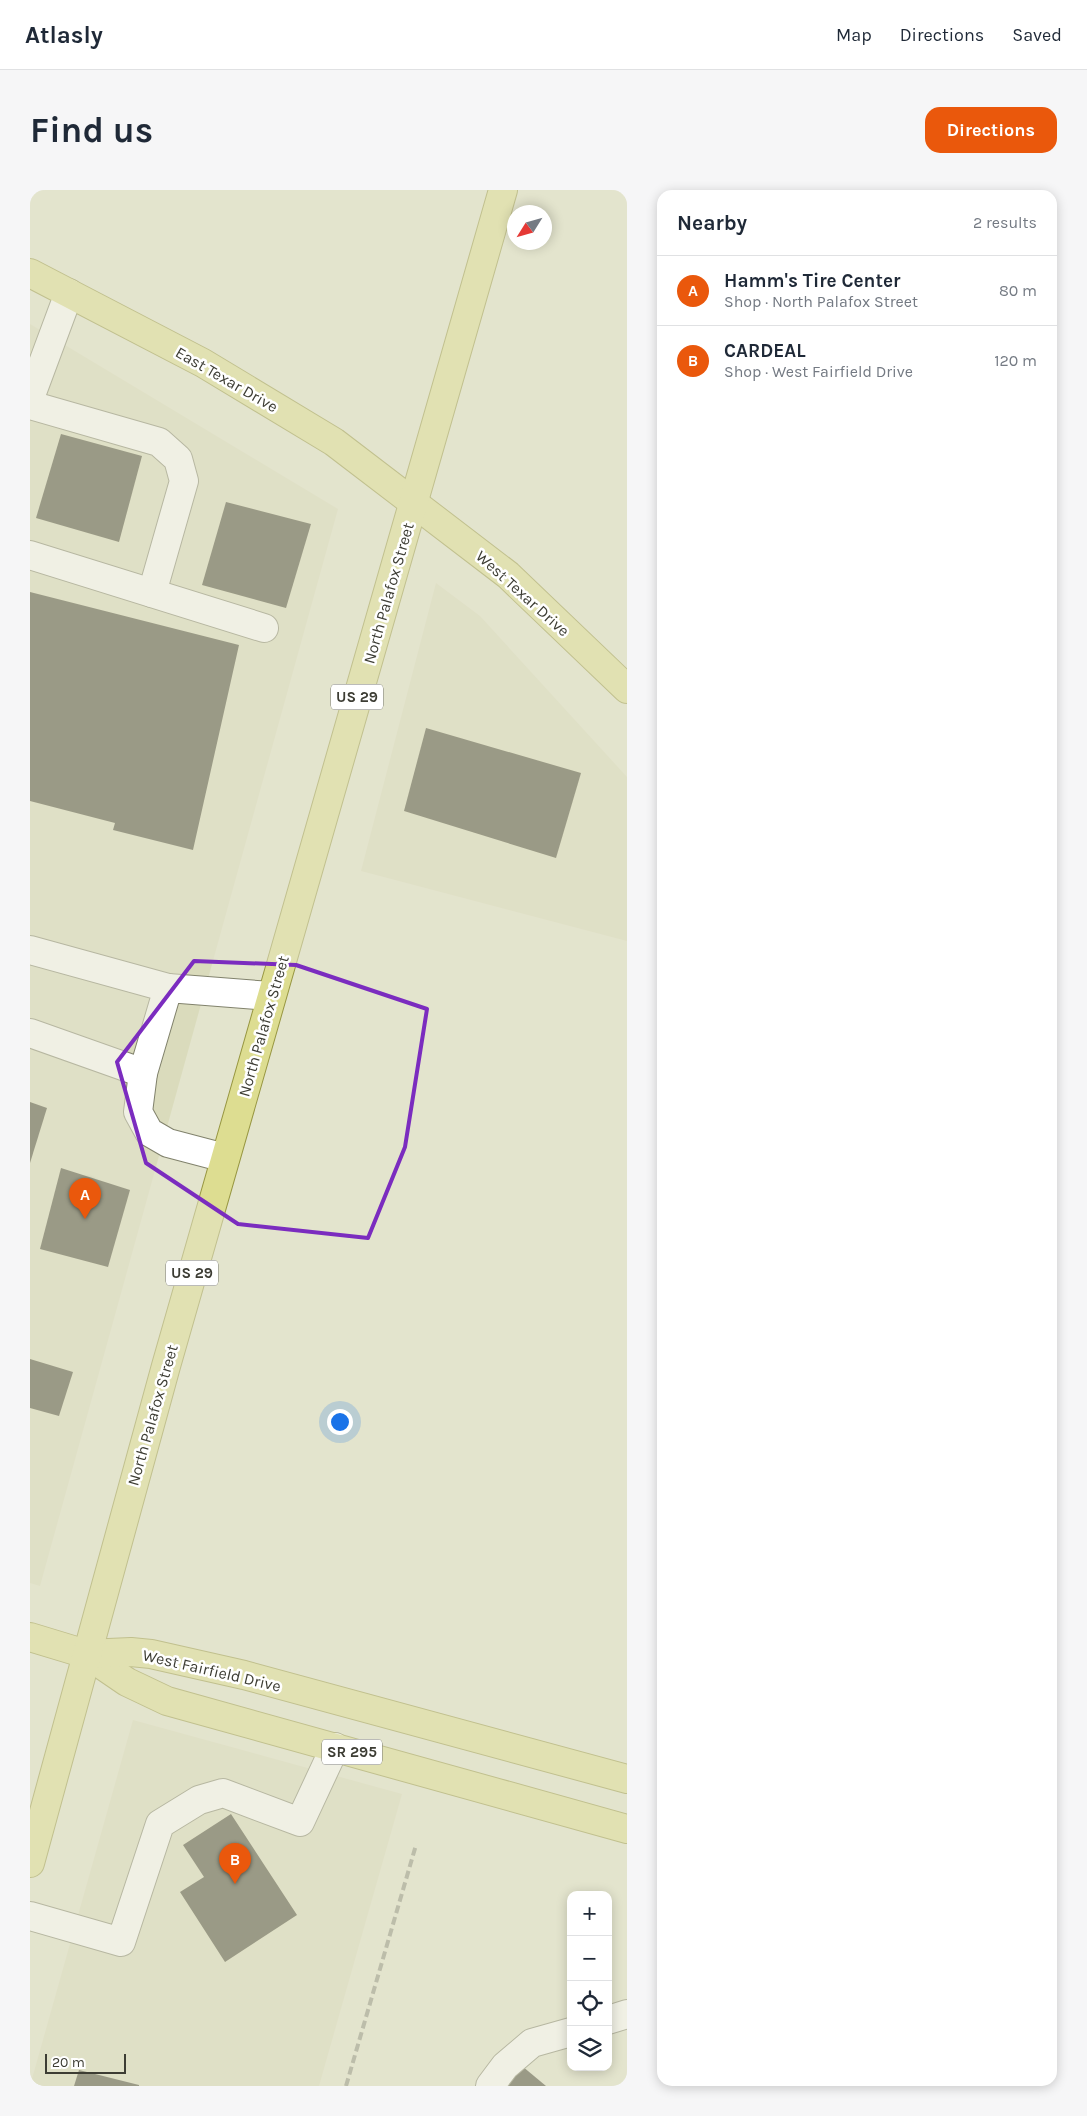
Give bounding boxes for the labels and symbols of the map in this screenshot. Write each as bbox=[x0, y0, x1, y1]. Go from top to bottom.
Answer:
north arrow bbox=[507, 205, 552, 250]
street label: East Texar Drive bbox=[172, 342, 281, 416]
street label: North Palafox Street bbox=[359, 520, 418, 666]
street label: West Texar Drive bbox=[472, 546, 573, 640]
road number: US 29 bbox=[331, 684, 383, 710]
street label: North Palafox Street bbox=[234, 953, 293, 1099]
pin: A bbox=[69, 1178, 101, 1219]
road number: US 29 bbox=[166, 1260, 218, 1286]
street label: North Palafox Street bbox=[123, 1342, 182, 1488]
your location bbox=[327, 1409, 353, 1435]
street label: West Fairfield Drive bbox=[141, 1645, 283, 1696]
road number: SR 295 bbox=[322, 1740, 382, 1764]
pin: B bbox=[219, 1843, 251, 1884]
scale bar bbox=[45, 2051, 126, 2074]

